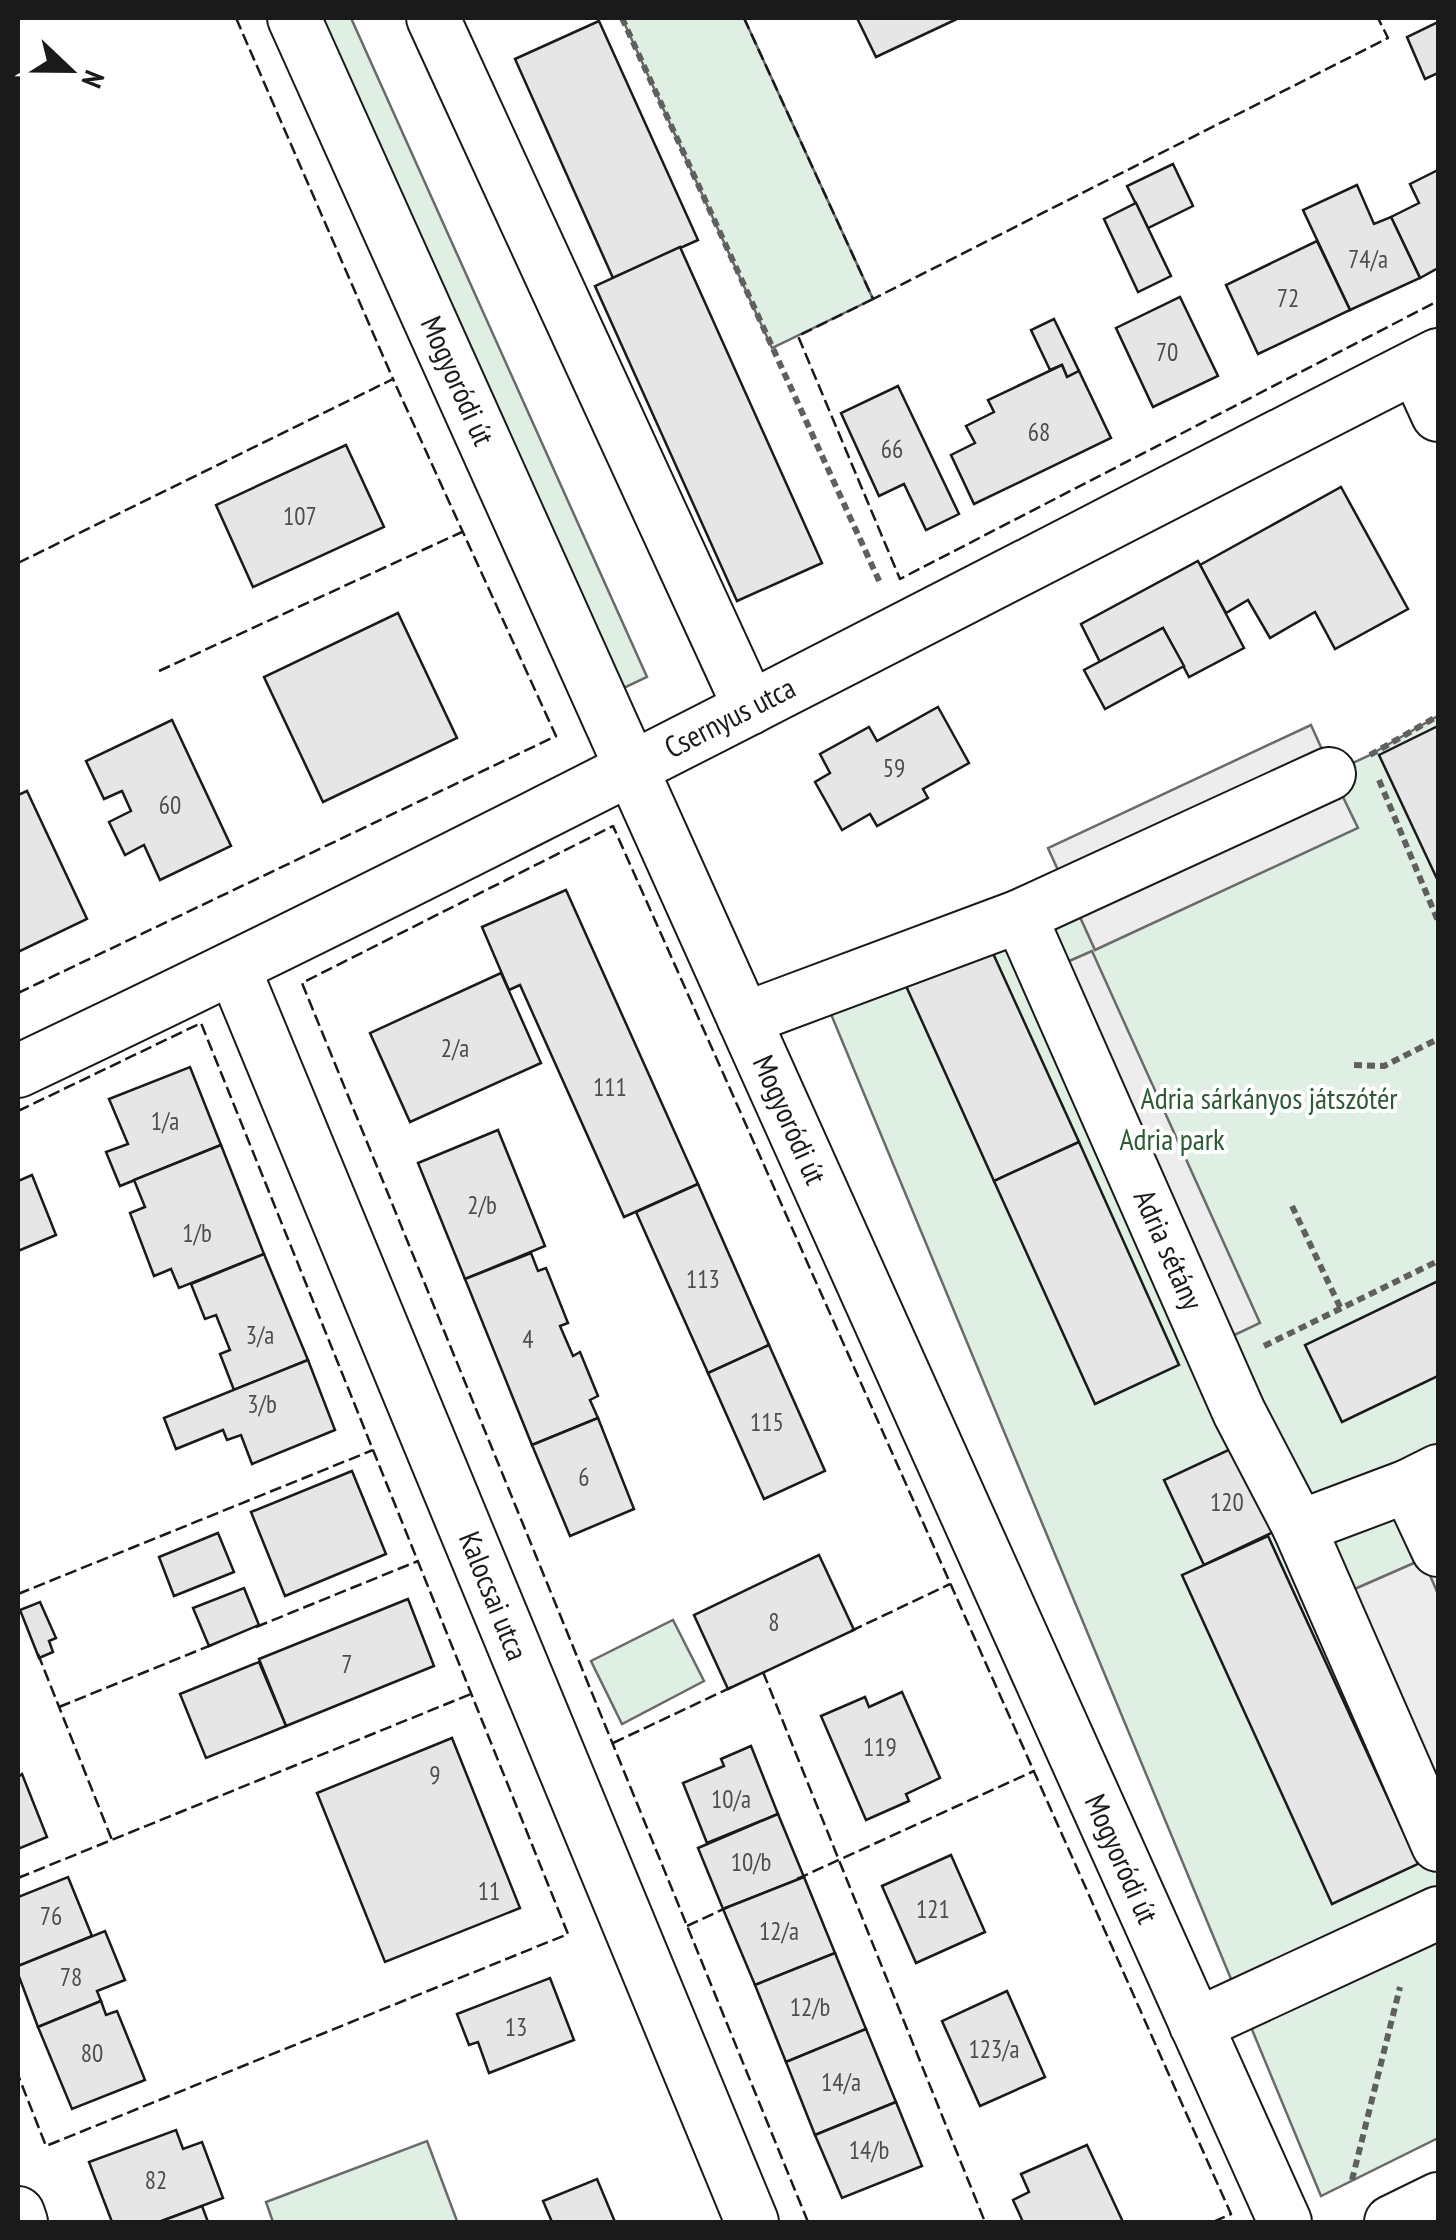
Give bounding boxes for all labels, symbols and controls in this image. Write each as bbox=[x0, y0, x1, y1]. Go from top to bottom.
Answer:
north arrow bbox=[20, 20, 120, 120]
text: N bbox=[74, 66, 114, 93]
house number: 74/a bbox=[1348, 243, 1388, 275]
house number: 72 bbox=[1277, 282, 1299, 314]
street label: Mogyoródi út bbox=[413, 310, 504, 452]
house number: 70 bbox=[1156, 336, 1178, 368]
house number: 68 bbox=[1028, 416, 1050, 448]
house number: 66 bbox=[881, 433, 903, 465]
house number: 107 bbox=[283, 500, 317, 532]
street label: Csernyus utca bbox=[657, 667, 801, 766]
house number: 59 bbox=[883, 752, 905, 784]
house number: 60 bbox=[159, 789, 181, 821]
house number: 2/a bbox=[441, 1032, 469, 1064]
street label: Mogyoródi út bbox=[745, 1049, 836, 1191]
house number: 111 bbox=[593, 1071, 627, 1103]
park label: Adria sárkányos játszótér bbox=[1140, 1078, 1398, 1117]
house number: 1/a bbox=[151, 1105, 179, 1137]
park label: Adria park bbox=[1119, 1119, 1225, 1158]
street label: Adria sétány bbox=[1126, 1183, 1213, 1316]
house number: 2/b bbox=[467, 1189, 497, 1221]
house number: 1/b bbox=[182, 1217, 212, 1249]
house number: 113 bbox=[686, 1263, 720, 1295]
house number: 3/a bbox=[246, 1319, 274, 1351]
house number: 4 bbox=[522, 1323, 534, 1355]
house number: 3/b bbox=[247, 1388, 277, 1420]
house number: 115 bbox=[750, 1406, 784, 1438]
house number: 6 bbox=[578, 1461, 590, 1493]
house number: 120 bbox=[1210, 1486, 1244, 1518]
street label: Kalocsai utca bbox=[451, 1525, 538, 1666]
house number: 8 bbox=[768, 1606, 780, 1638]
house number: 7 bbox=[341, 1648, 353, 1680]
house number: 119 bbox=[863, 1731, 897, 1763]
house number: 9 bbox=[429, 1759, 441, 1791]
house number: 10/a bbox=[711, 1783, 751, 1815]
street label: Mogyoródi út bbox=[1077, 1788, 1168, 1930]
house number: 10/b bbox=[731, 1846, 771, 1878]
house number: 11 bbox=[478, 1875, 500, 1907]
house number: 121 bbox=[916, 1893, 950, 1925]
house number: 76 bbox=[40, 1900, 62, 1932]
house number: 12/a bbox=[759, 1915, 799, 1947]
house number: 78 bbox=[60, 1961, 82, 1993]
house number: 12/b bbox=[790, 1991, 830, 2023]
house number: 13 bbox=[505, 2011, 527, 2043]
house number: 123/a bbox=[968, 2033, 1020, 2065]
house number: 80 bbox=[81, 2037, 103, 2069]
house number: 14/a bbox=[821, 2066, 861, 2098]
house number: 14/b bbox=[849, 2134, 889, 2166]
house number: 82 bbox=[145, 2164, 167, 2196]

